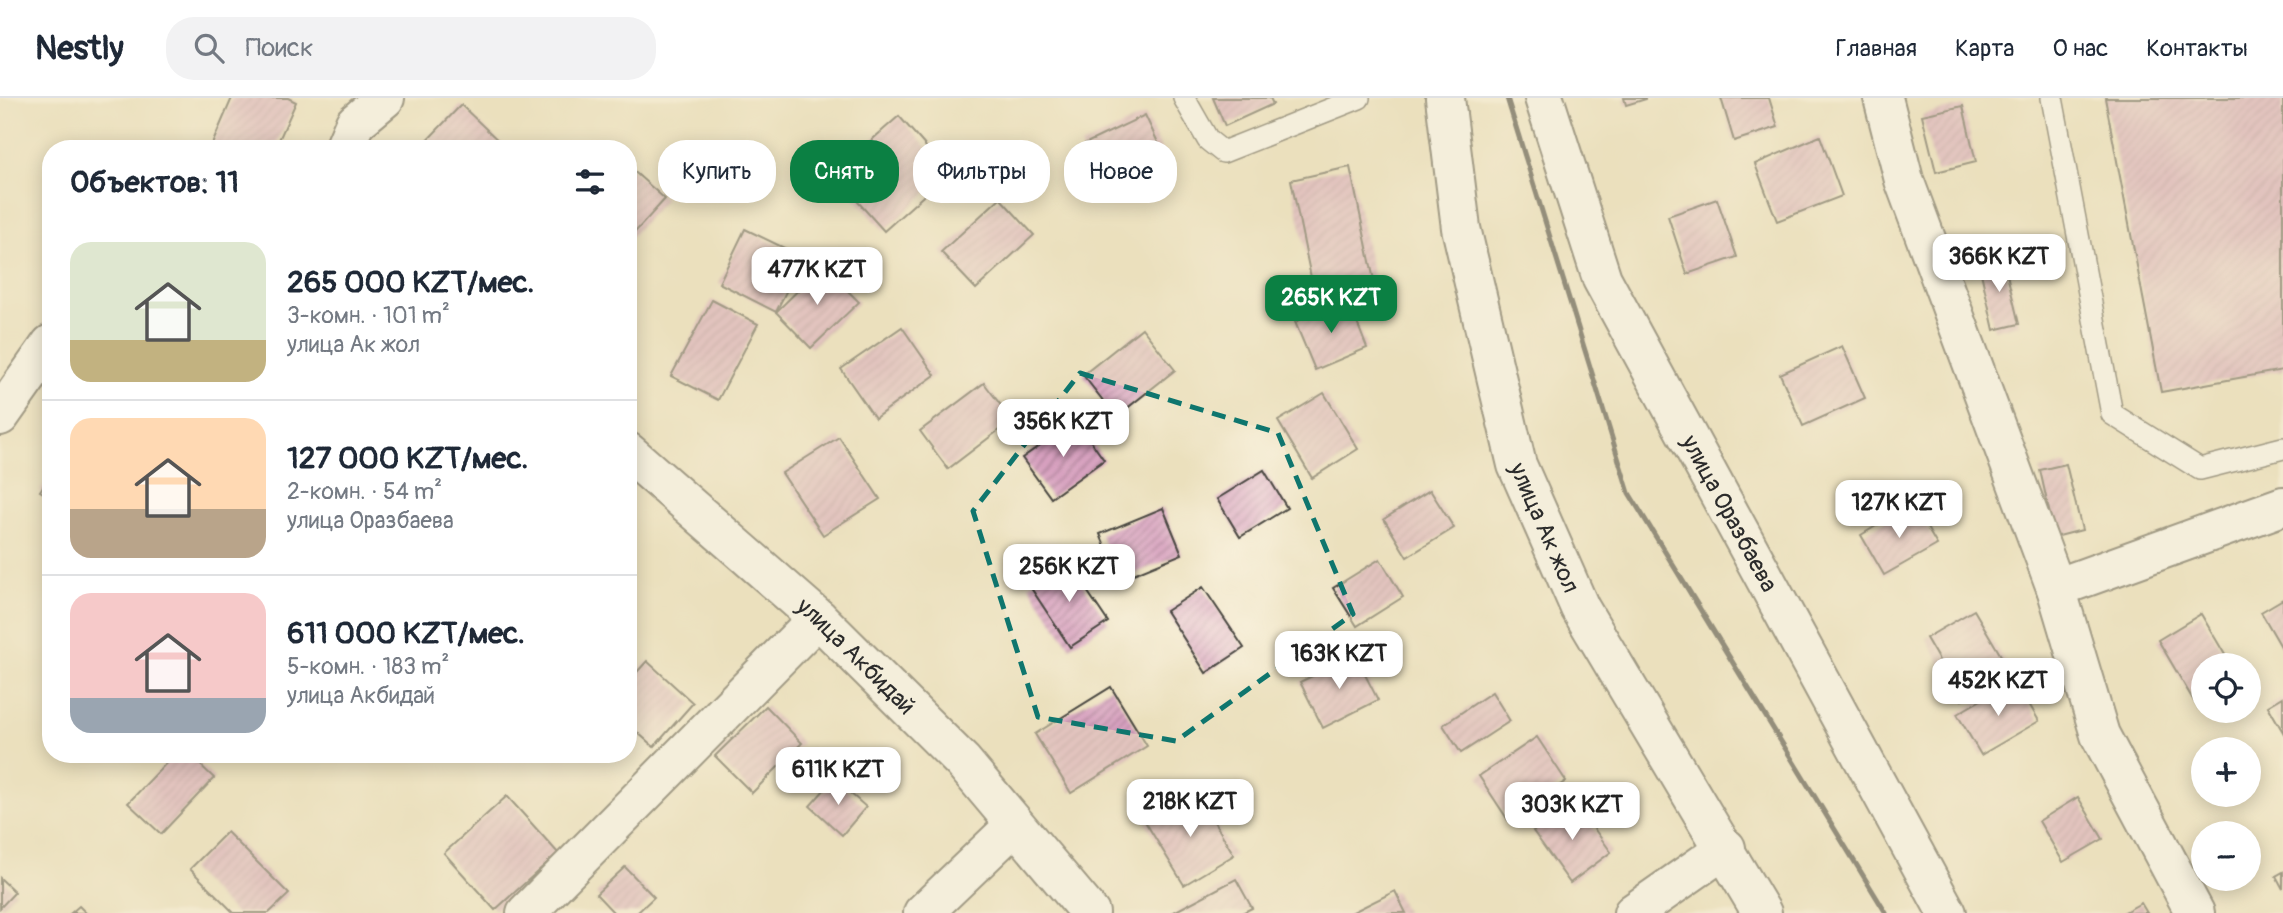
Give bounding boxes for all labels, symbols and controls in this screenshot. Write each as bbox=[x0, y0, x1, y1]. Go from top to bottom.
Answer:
search box bbox=[166, 17, 656, 80]
text: Nestly bbox=[35, 28, 124, 69]
icon: search bbox=[190, 29, 228, 67]
text: Поиск bbox=[246, 32, 313, 64]
text: Главная bbox=[1836, 34, 1917, 63]
text: Карта bbox=[1955, 34, 2015, 63]
text: О нас bbox=[2053, 34, 2108, 63]
text: Контакты bbox=[2146, 34, 2248, 63]
chip: Купить bbox=[658, 140, 776, 203]
chip: Снять bbox=[790, 140, 899, 203]
chip: Фильтры bbox=[913, 140, 1050, 203]
chip: Новое bbox=[1064, 140, 1177, 203]
icon: filters bbox=[571, 163, 609, 201]
text: Объектов: 11 bbox=[70, 164, 239, 201]
pin: 366K KZT bbox=[1927, 234, 2071, 294]
text: 366K KZT bbox=[1949, 242, 2049, 271]
pin: 477K KZT bbox=[745, 248, 889, 307]
text: 477K KZT bbox=[768, 255, 866, 284]
text: 265 000 KZT/мес. bbox=[287, 264, 534, 301]
icon: home bbox=[126, 270, 210, 354]
pin: 265K KZT bbox=[1259, 275, 1403, 335]
text: 265K KZT bbox=[1281, 283, 1381, 312]
text: 3-комн. · 101 m² bbox=[287, 301, 450, 330]
text: улица Ак жол bbox=[287, 330, 420, 359]
pin: 356K KZT bbox=[991, 400, 1135, 459]
text: 356K KZT bbox=[1013, 407, 1113, 436]
street label: улица Оразбаева bbox=[1675, 429, 1784, 597]
text: 127 000 KZT/мес. bbox=[287, 440, 528, 477]
icon: home bbox=[126, 446, 210, 530]
street label: улица Ак жол bbox=[1503, 457, 1586, 597]
text: 2-комн. · 54 m² bbox=[287, 477, 442, 506]
pin: 127K KZT bbox=[1827, 480, 1971, 540]
text: 127K KZT bbox=[1851, 488, 1947, 517]
text: улица Оразбаева bbox=[287, 506, 454, 535]
pin: 256K KZT bbox=[997, 545, 1141, 604]
text: 256K KZT bbox=[1019, 552, 1119, 581]
street label: улица Акбидай bbox=[790, 591, 921, 721]
text: 611 000 KZT/мес. bbox=[287, 615, 525, 652]
icon: home bbox=[126, 621, 210, 705]
pin: 163K KZT bbox=[1267, 632, 1411, 691]
text: 163K KZT bbox=[1291, 639, 1387, 668]
text: 5-комн. · 183 m² bbox=[287, 652, 449, 681]
map controls bbox=[2191, 653, 2261, 891]
button: locate bbox=[2191, 653, 2261, 723]
pin: 452K KZT bbox=[1926, 658, 2070, 718]
text: 452K KZT bbox=[1948, 666, 2048, 695]
text: улица Акбидай bbox=[287, 681, 435, 710]
button: + bbox=[2191, 737, 2261, 807]
pin: 611K KZT bbox=[766, 748, 910, 807]
text: 611K KZT bbox=[792, 755, 884, 784]
pin: 218K KZT bbox=[1118, 780, 1262, 839]
pin: 303K KZT bbox=[1500, 782, 1644, 842]
text: 218K KZT bbox=[1143, 787, 1237, 816]
text: 303K KZT bbox=[1521, 790, 1623, 819]
button: − bbox=[2191, 821, 2261, 891]

